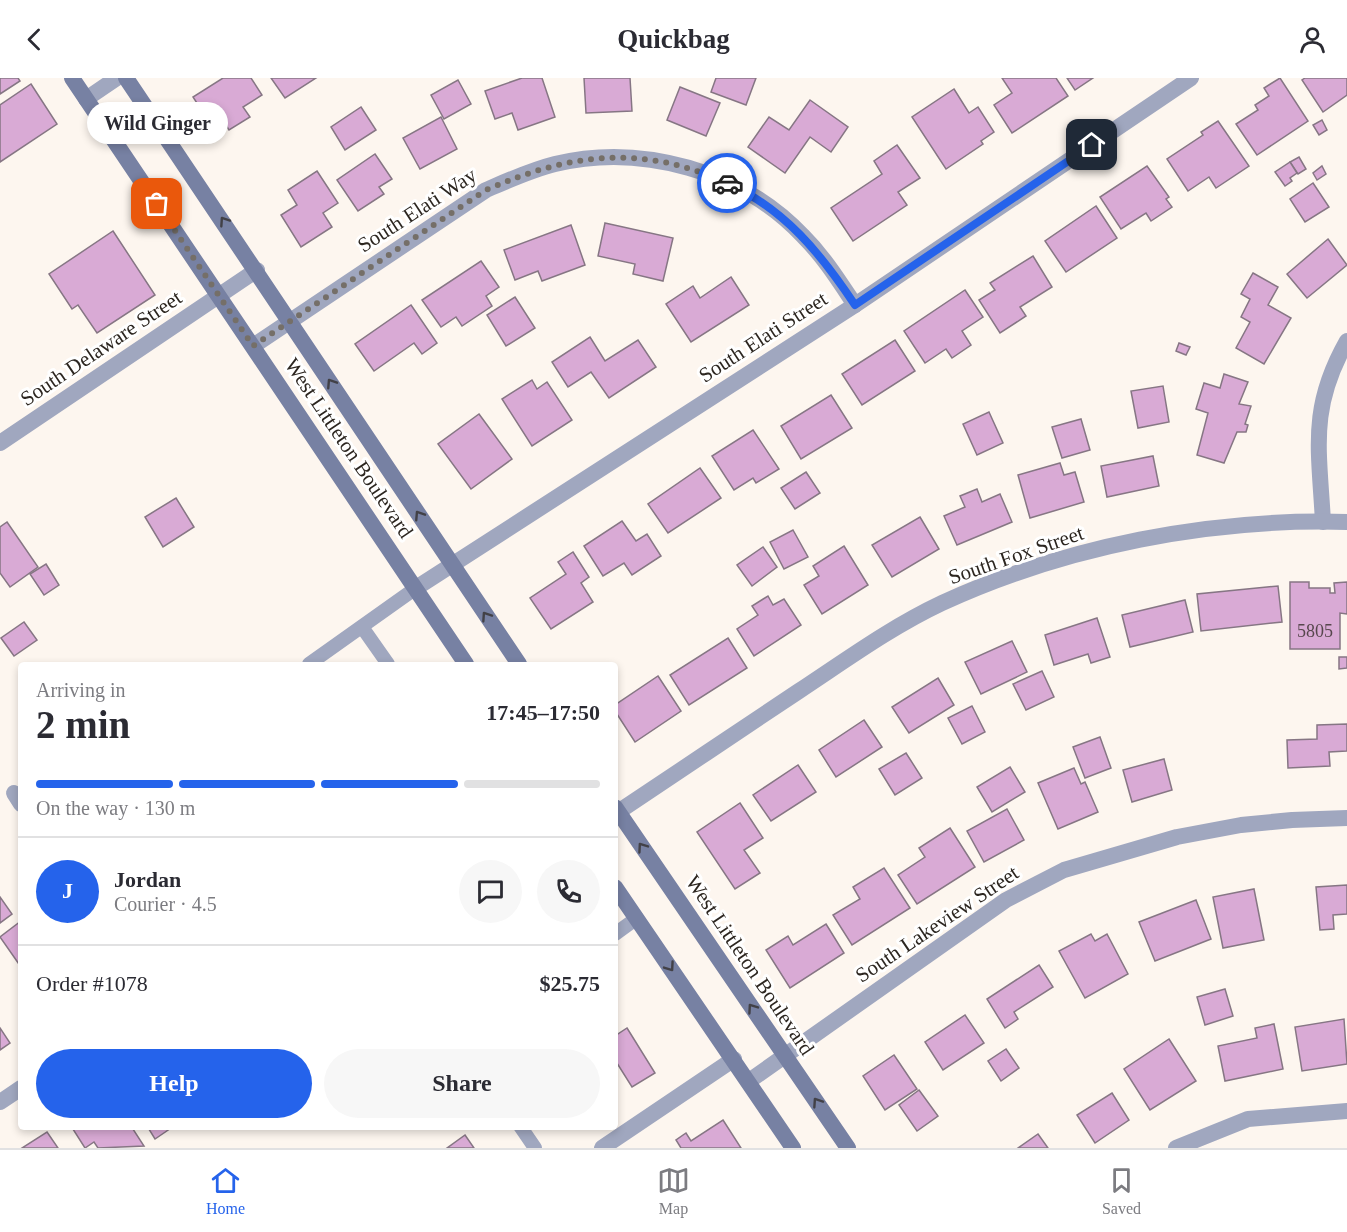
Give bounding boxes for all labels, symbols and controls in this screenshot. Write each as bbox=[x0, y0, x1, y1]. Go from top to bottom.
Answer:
icon: back bbox=[18, 23, 51, 56]
icon: person bbox=[1296, 23, 1329, 56]
text: Quickbag bbox=[617, 24, 730, 54]
callout: Wild Ginger bbox=[86, 102, 228, 144]
text: Wild Ginger bbox=[104, 112, 211, 134]
pin bbox=[1066, 119, 1117, 170]
icon: home bbox=[1075, 128, 1108, 161]
courier bbox=[697, 153, 757, 213]
street label: South Elati Way bbox=[353, 162, 481, 257]
icon: car bbox=[711, 167, 744, 200]
pin bbox=[131, 178, 182, 229]
icon: bag bbox=[140, 187, 173, 220]
one-way arrow bbox=[220, 217, 231, 228]
street label: South Delaware Street bbox=[16, 285, 186, 411]
street label: South Elati Street bbox=[694, 287, 832, 387]
street label: West Littleton Boulevard bbox=[280, 354, 418, 543]
one-way arrow bbox=[327, 379, 338, 390]
one-way arrow bbox=[415, 511, 426, 522]
street label: South Fox Street bbox=[945, 521, 1087, 589]
one-way arrow bbox=[482, 612, 493, 623]
house number: 5805 bbox=[1297, 621, 1333, 641]
text: Arriving in bbox=[36, 679, 125, 701]
text: 17:45–17:50 bbox=[486, 700, 600, 725]
text: 2 min bbox=[36, 703, 130, 746]
text: On the way · 130 m bbox=[36, 797, 195, 819]
one-way arrow bbox=[638, 843, 649, 854]
button: chat bbox=[459, 860, 522, 923]
button: phone bbox=[537, 860, 600, 923]
street label: South Lakeview Street bbox=[851, 860, 1023, 987]
text: Jordan bbox=[114, 867, 181, 892]
street label: West Littleton Boulevard bbox=[681, 871, 819, 1060]
text: J bbox=[62, 878, 73, 903]
text: Courier · 4.5 bbox=[114, 893, 217, 915]
one-way arrow bbox=[663, 960, 674, 971]
text: Order #1078 bbox=[36, 971, 148, 996]
text: $25.75 bbox=[540, 971, 600, 996]
one-way arrow bbox=[748, 1004, 760, 1014]
button: Help bbox=[36, 1049, 312, 1118]
button: Share bbox=[324, 1049, 600, 1118]
one-way arrow bbox=[813, 1098, 824, 1109]
tab: Home bbox=[206, 1164, 245, 1218]
tab: Map bbox=[657, 1164, 690, 1218]
tab: Saved bbox=[1102, 1164, 1141, 1218]

